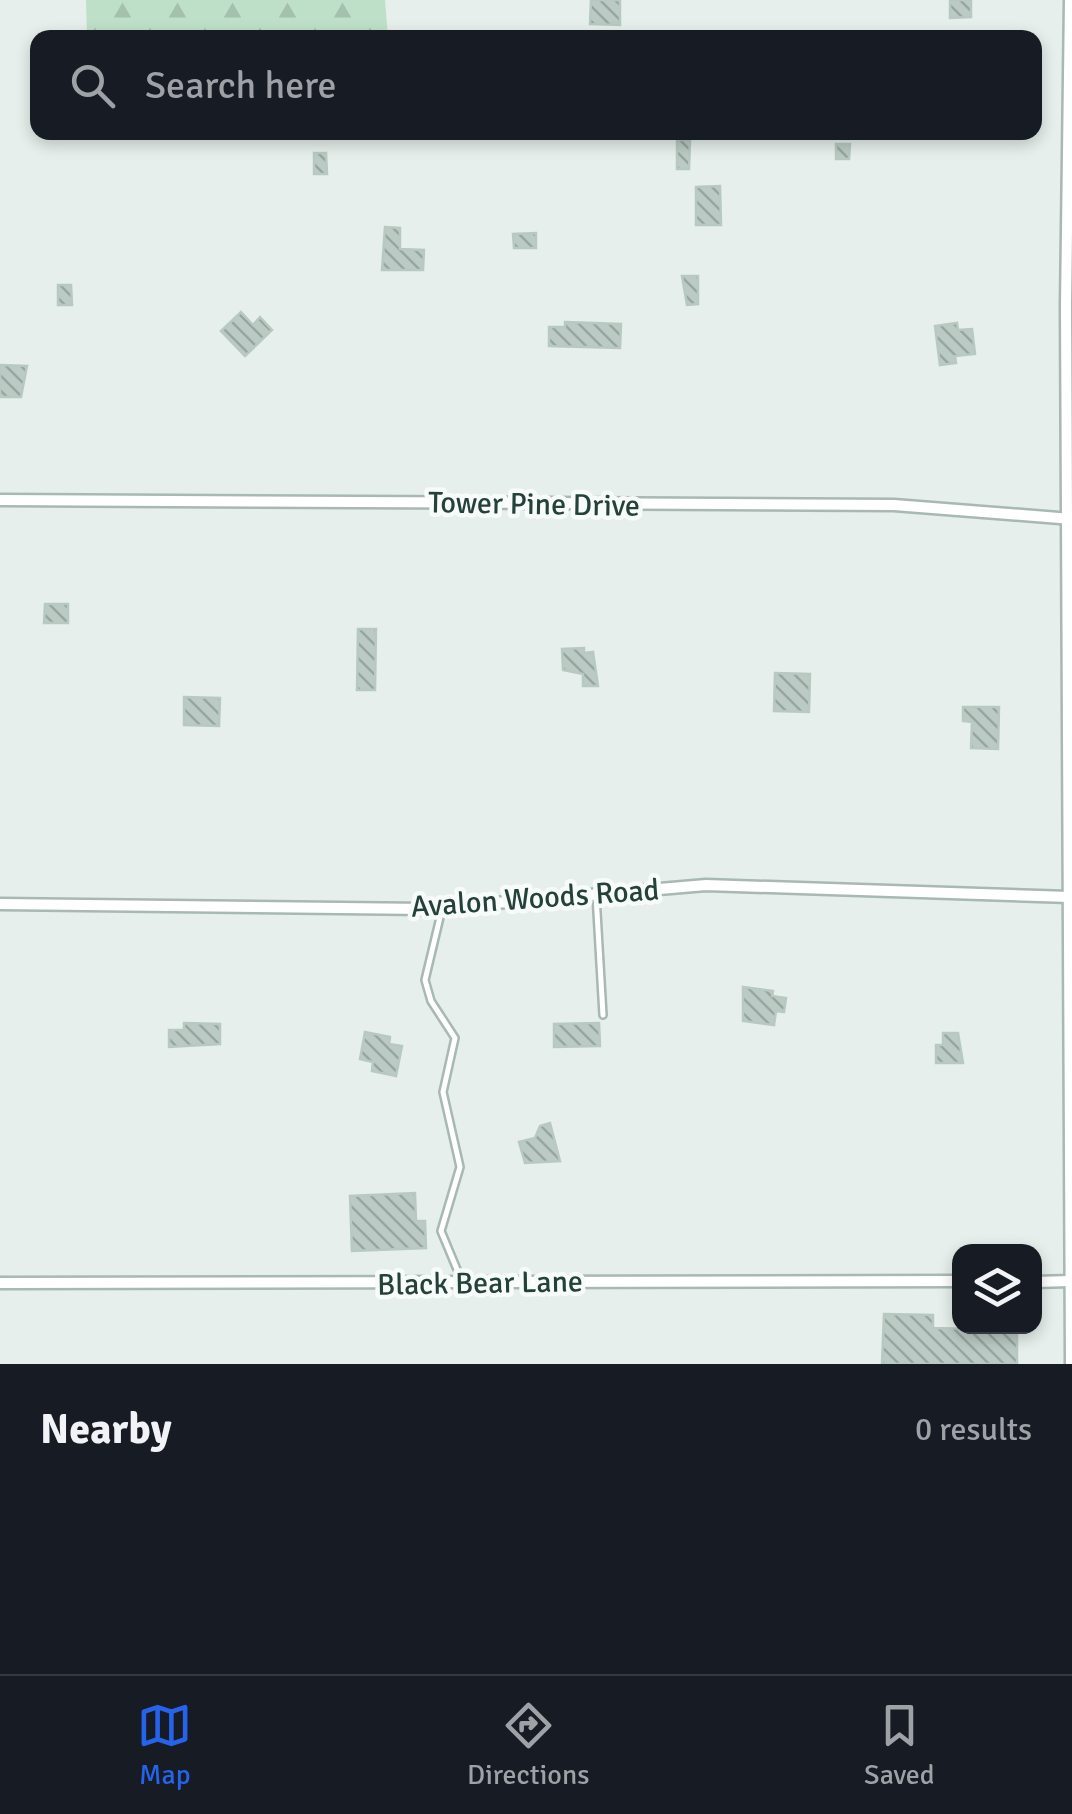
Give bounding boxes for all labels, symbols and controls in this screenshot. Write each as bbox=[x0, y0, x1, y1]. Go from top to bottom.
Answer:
search box bbox=[30, 30, 1042, 140]
icon: search bbox=[65, 58, 120, 113]
text: Search here bbox=[145, 62, 337, 109]
street label: Tower Pine Drive bbox=[428, 484, 640, 525]
street label: Avalon Woods Road bbox=[409, 871, 661, 926]
map controls bbox=[952, 1244, 1042, 1334]
button: layers bbox=[952, 1244, 1042, 1334]
street label: Black Bear Lane bbox=[377, 1263, 583, 1304]
text: Nearby bbox=[40, 1404, 172, 1455]
text: 0 results bbox=[915, 1410, 1032, 1449]
tab: Map bbox=[137, 1698, 192, 1792]
tab: Directions bbox=[467, 1698, 589, 1792]
tab: Saved bbox=[864, 1698, 935, 1792]

